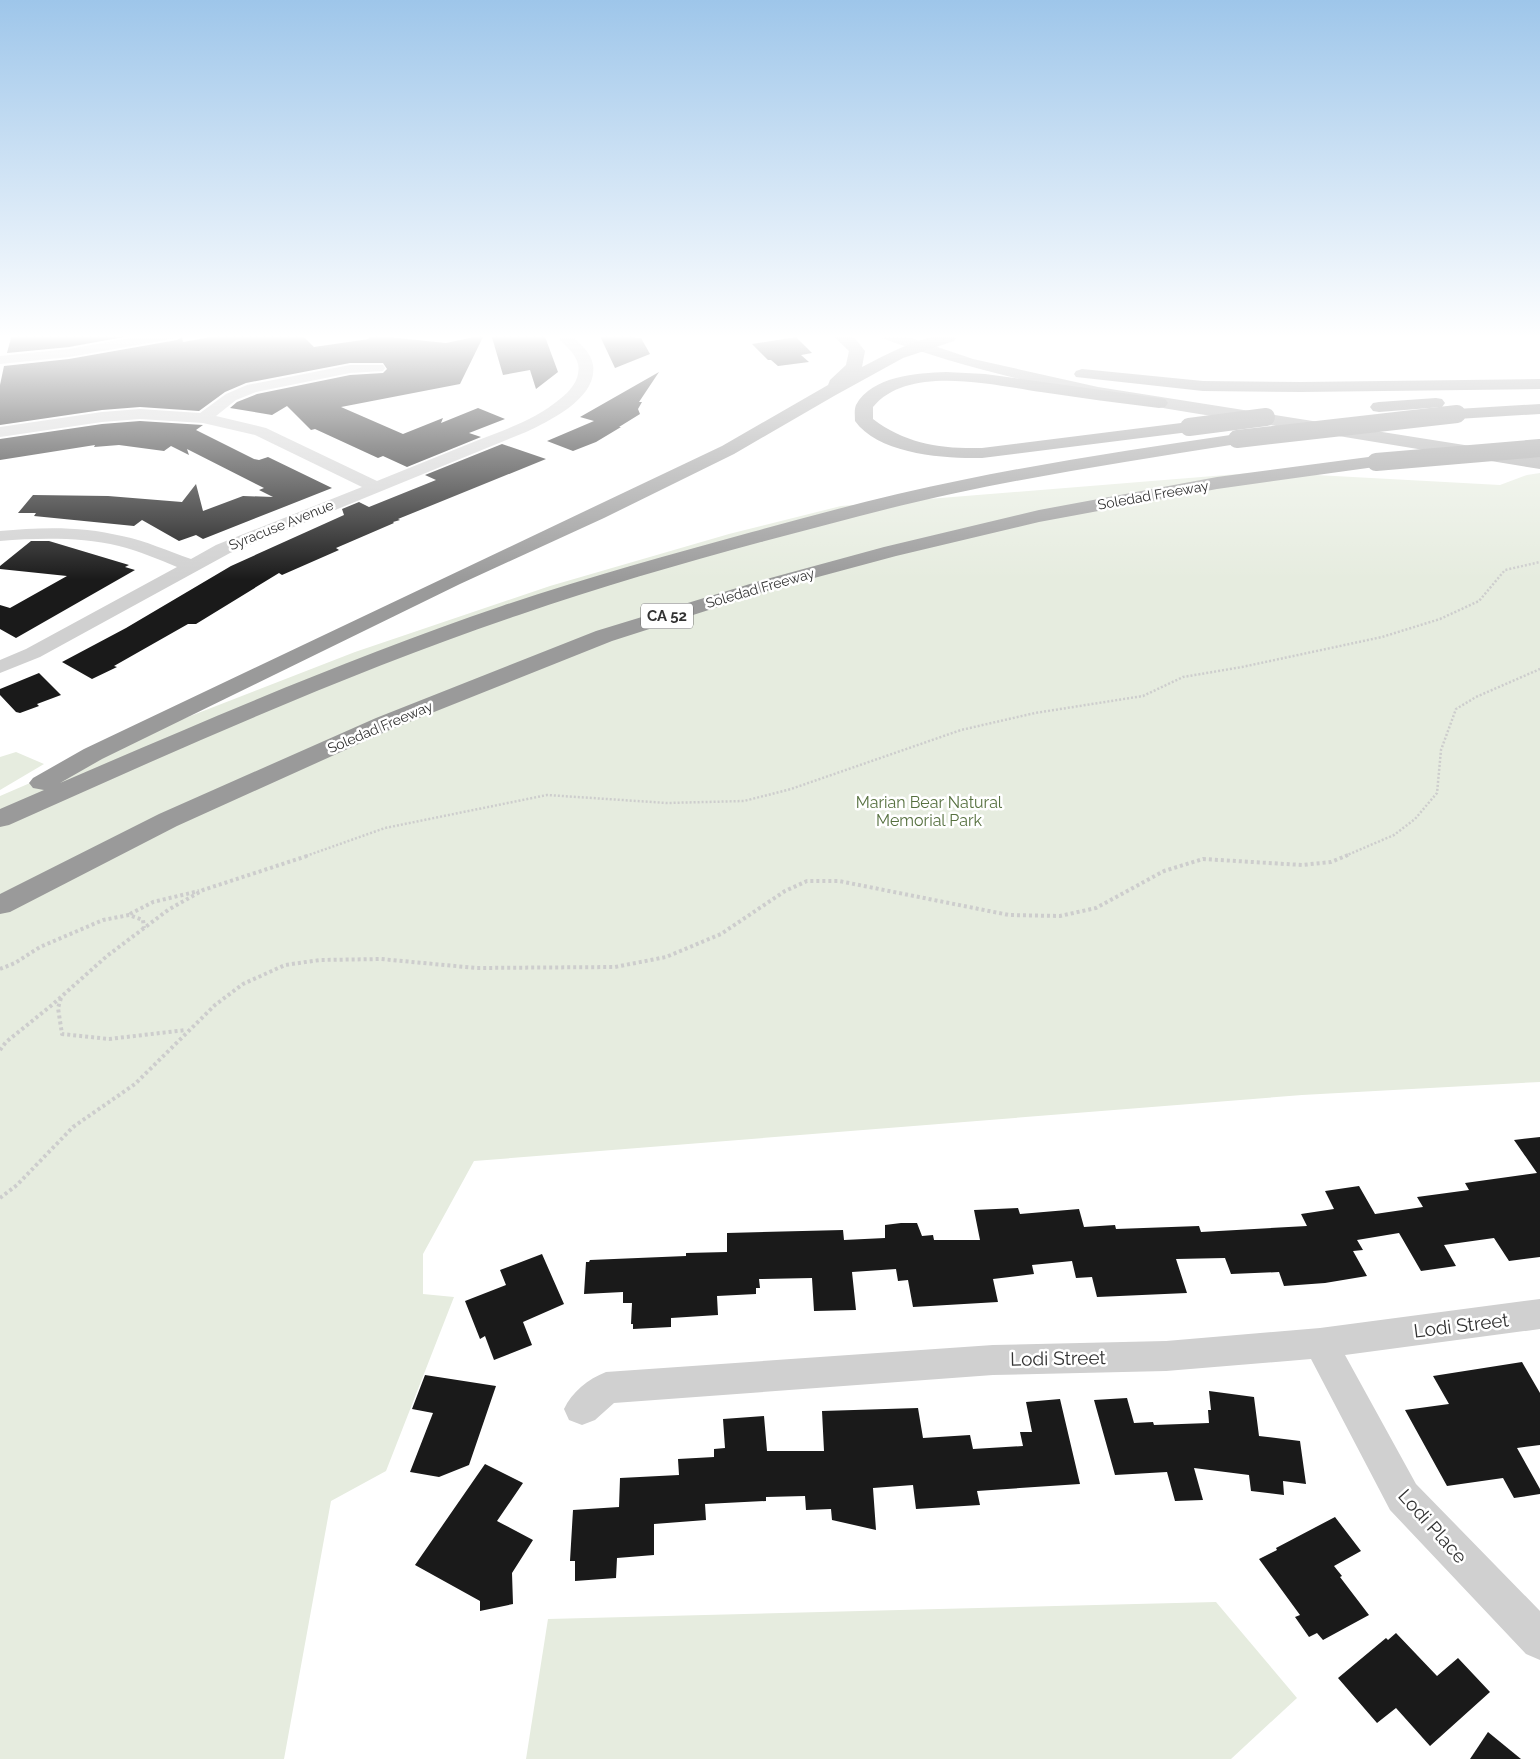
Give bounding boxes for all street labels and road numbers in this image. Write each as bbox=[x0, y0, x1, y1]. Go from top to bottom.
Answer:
street label: Soledad Freeway bbox=[1096, 477, 1210, 513]
street label: Syracuse Avenue bbox=[226, 497, 336, 553]
street label: Soledad Freeway bbox=[704, 565, 817, 611]
road number: CA 52 bbox=[641, 604, 693, 628]
street label: Soledad Freeway bbox=[325, 698, 435, 756]
street label: Lodi Street bbox=[1412, 1308, 1510, 1342]
street label: Lodi Street bbox=[1010, 1346, 1107, 1370]
street label: Lodi Place bbox=[1394, 1485, 1472, 1567]

